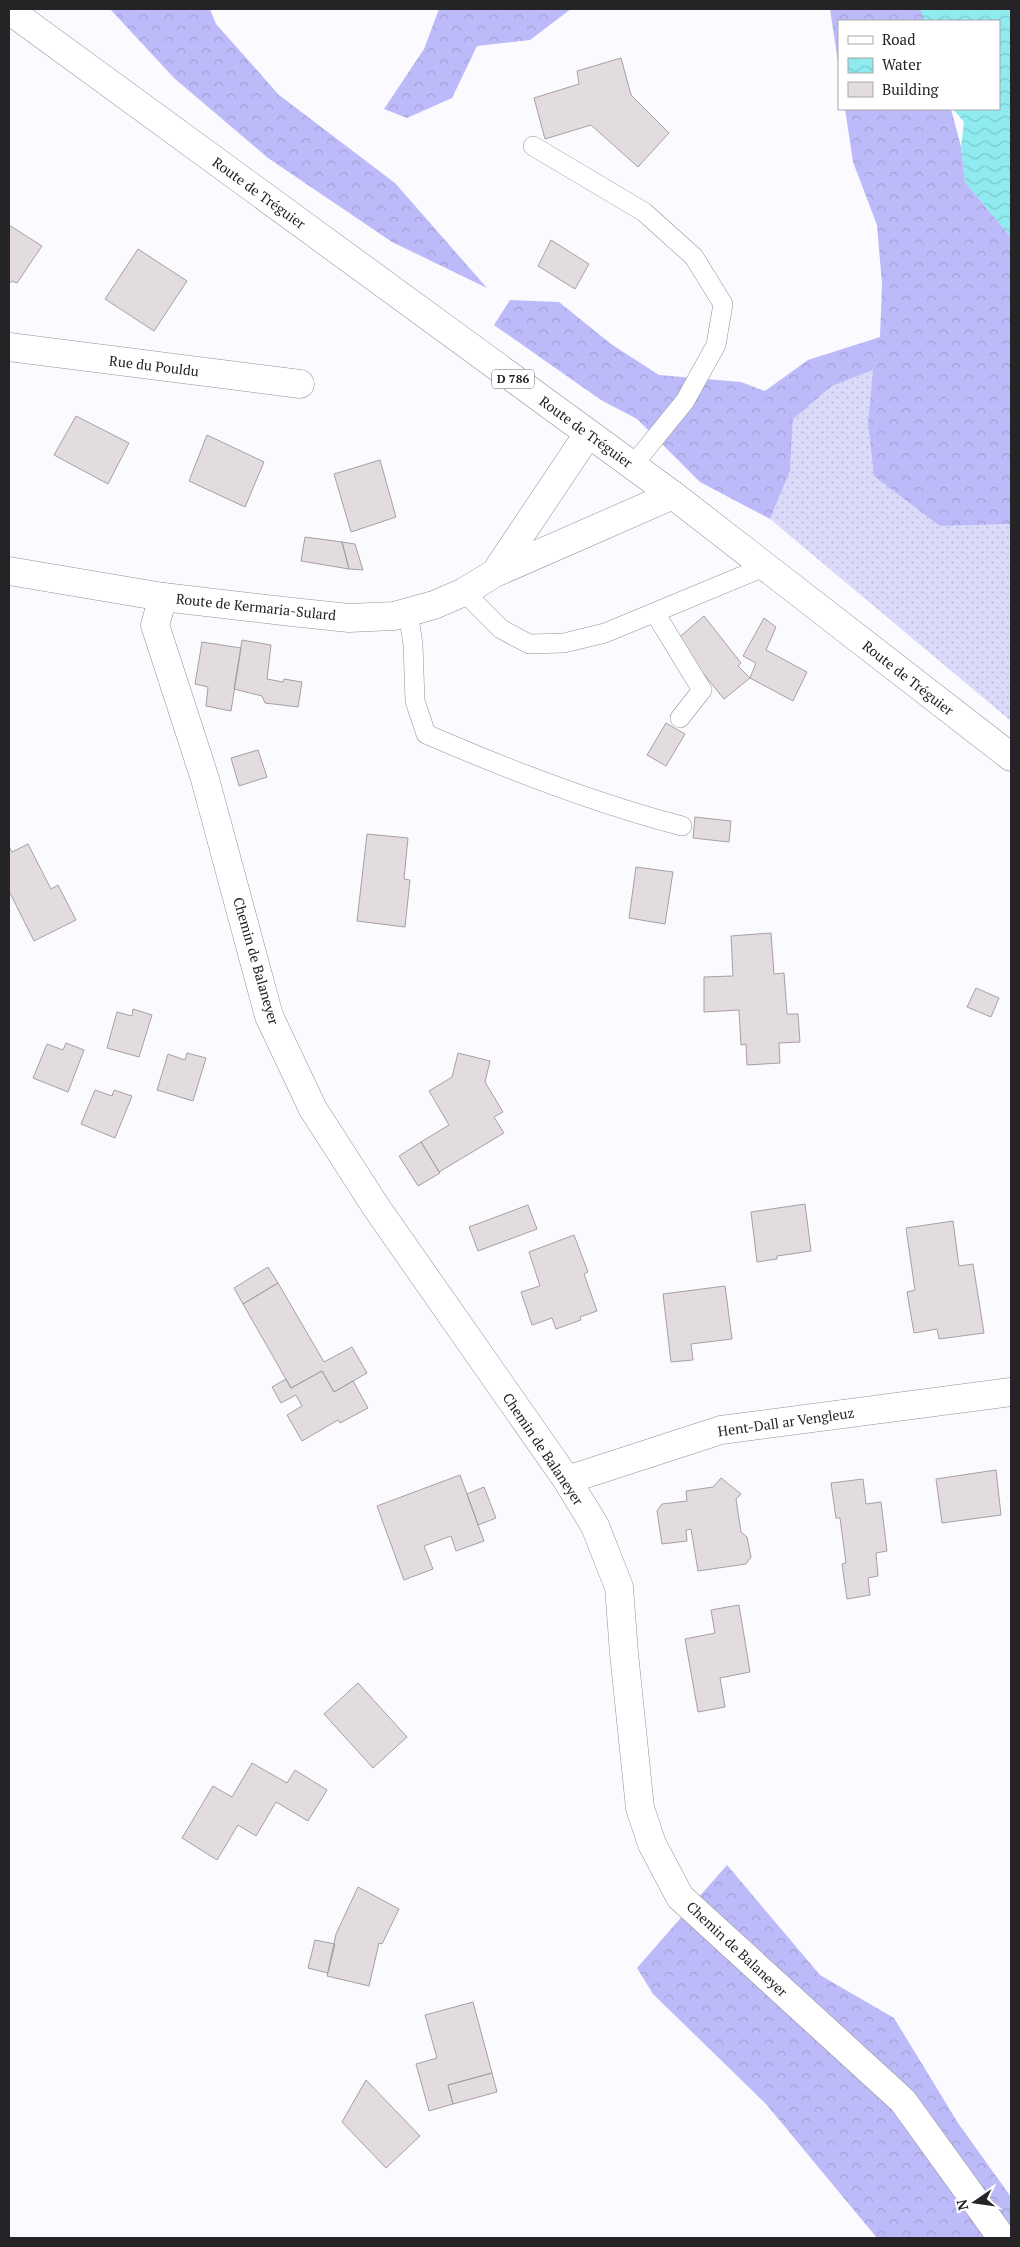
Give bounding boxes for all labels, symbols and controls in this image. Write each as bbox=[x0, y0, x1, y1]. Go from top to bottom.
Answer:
legend bbox=[838, 20, 1000, 110]
text: Road bbox=[882, 29, 915, 49]
text: Water bbox=[882, 54, 922, 74]
text: Building bbox=[882, 79, 940, 99]
street label: Route de Tréguier bbox=[209, 152, 310, 233]
street label: Rue du Pouldu bbox=[108, 351, 200, 380]
road number: D 786 bbox=[492, 369, 534, 388]
street label: Route de Tréguier bbox=[536, 391, 637, 472]
street label: Route de Kermaria-Sulard bbox=[175, 589, 337, 624]
street label: Route de Tréguier bbox=[859, 636, 958, 720]
street label: Chemin de Balaneyer bbox=[229, 895, 284, 1027]
street label: Chemin de Balaneyer bbox=[499, 1389, 588, 1509]
street label: Hent-Dall ar Vengleuz bbox=[717, 1403, 856, 1440]
street label: Chemin de Balaneyer bbox=[683, 1897, 792, 2001]
north arrow bbox=[950, 2177, 1000, 2227]
text: N bbox=[951, 2197, 972, 2212]

